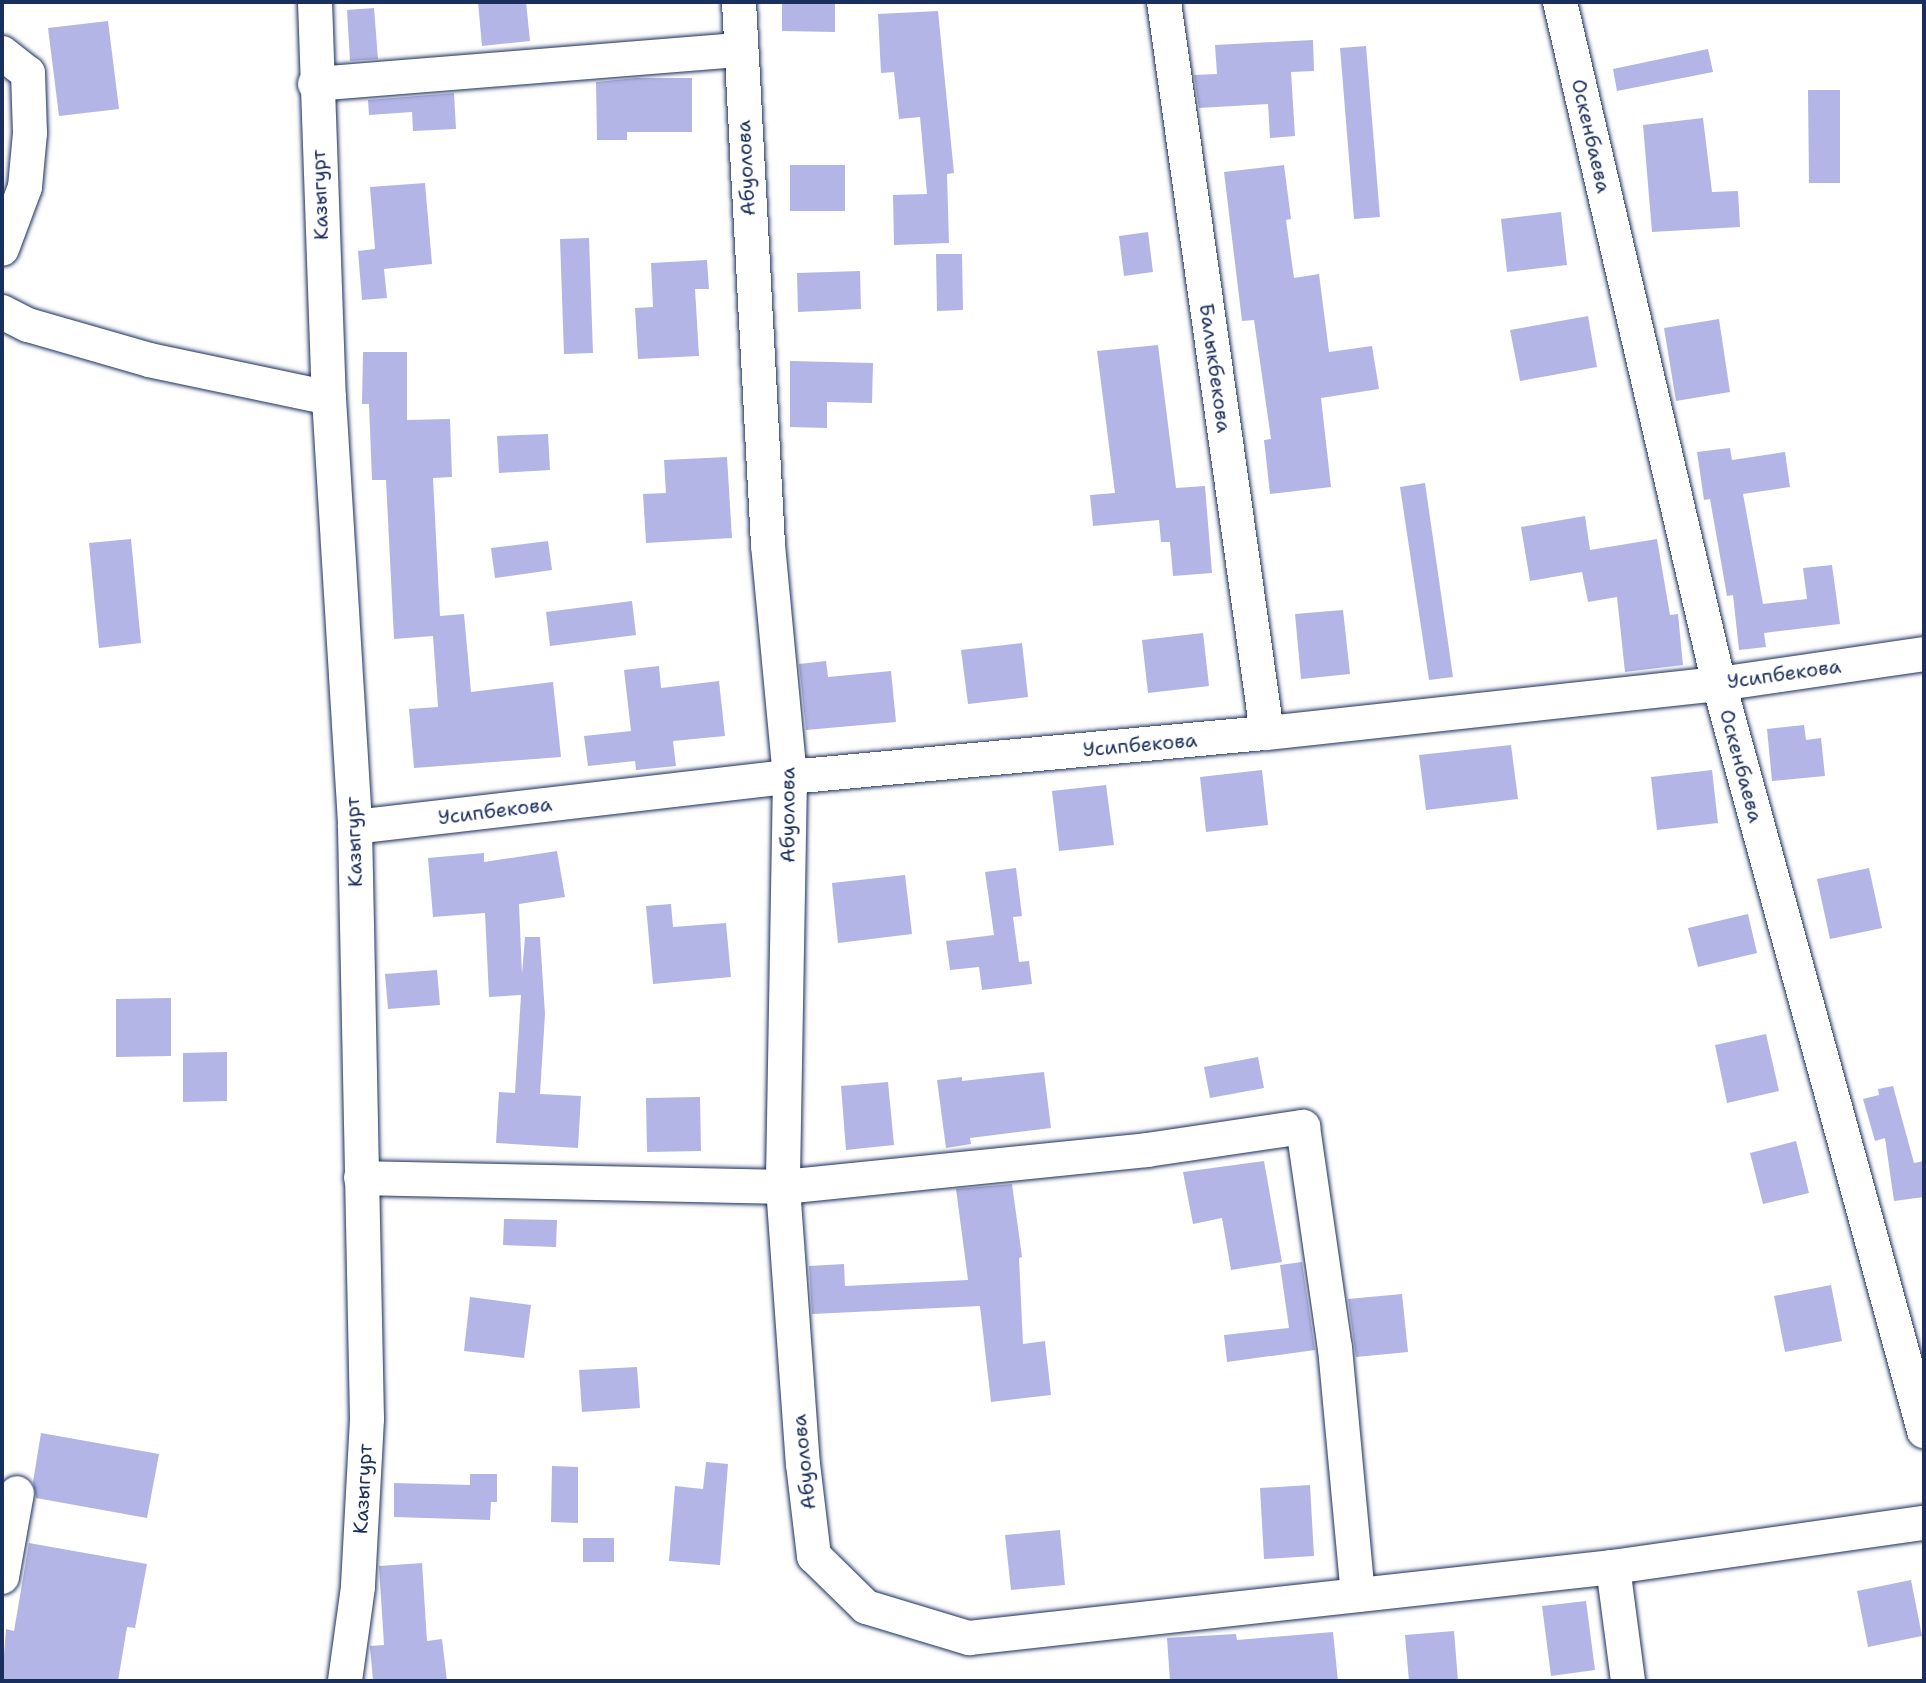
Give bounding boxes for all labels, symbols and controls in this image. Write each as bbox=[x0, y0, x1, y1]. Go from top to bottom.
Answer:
street label: Оскенбаева bbox=[1566, 77, 1616, 195]
street label: Абуолова bbox=[732, 119, 760, 217]
street label: Казыгурт bbox=[306, 149, 334, 241]
street label: Балыкбекова bbox=[1194, 302, 1236, 434]
street label: Усипбекова bbox=[1726, 654, 1842, 694]
street label: Оскенбаева bbox=[1714, 707, 1768, 825]
street label: Усипбекова bbox=[1082, 728, 1198, 762]
street label: Абуолова bbox=[776, 767, 800, 863]
street label: Усипбекова bbox=[437, 792, 553, 830]
street label: Казыгурт bbox=[340, 796, 368, 888]
street label: Абуолова bbox=[787, 1413, 821, 1511]
street label: Казыгурт bbox=[349, 1443, 377, 1535]

